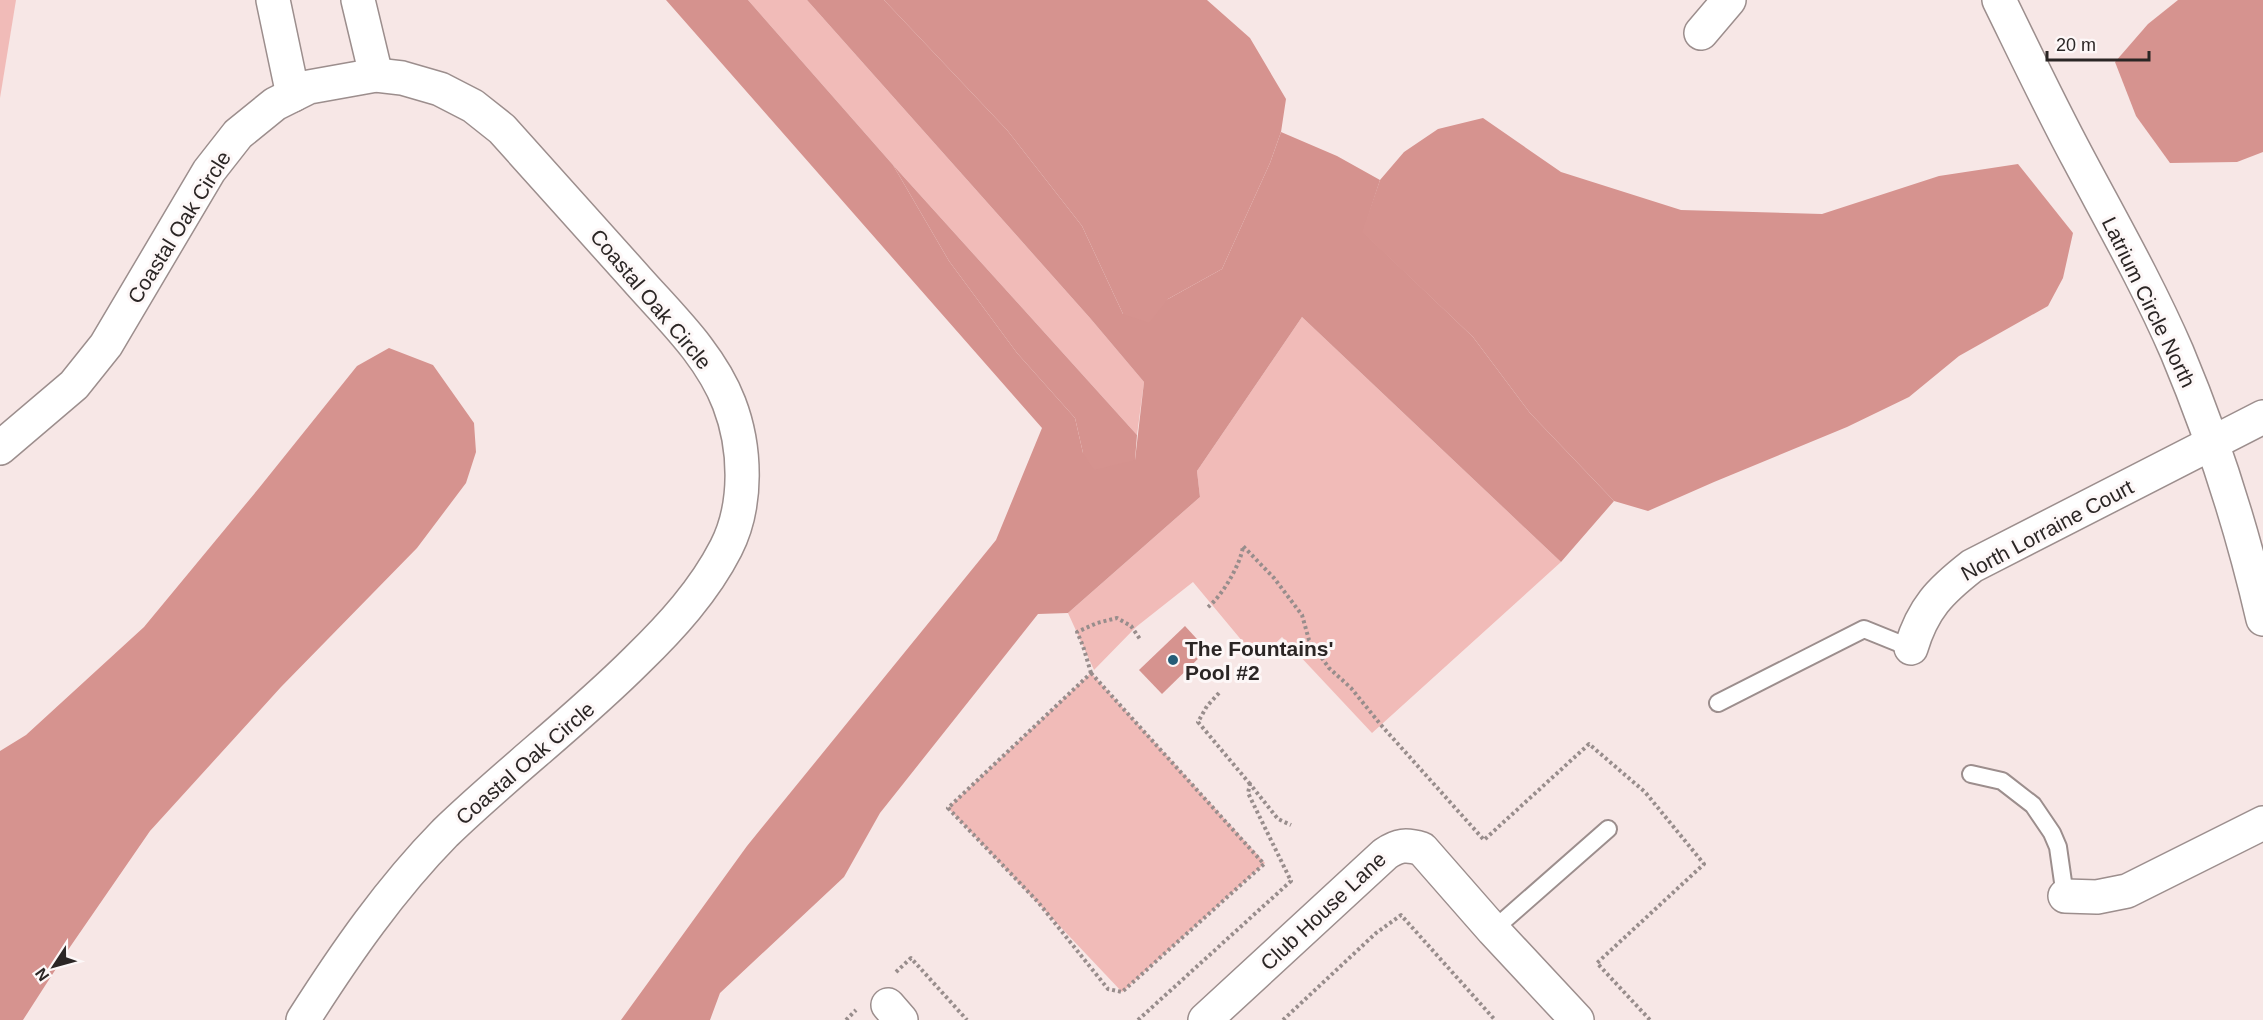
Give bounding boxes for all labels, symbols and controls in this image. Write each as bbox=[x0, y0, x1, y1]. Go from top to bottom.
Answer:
scale bar bbox=[2047, 24, 2149, 62]
text: 20 m bbox=[2056, 35, 2096, 55]
street label: Coastal Oak Circle bbox=[123, 147, 235, 307]
street label: Latrium Circle North bbox=[2098, 213, 2200, 391]
street label: Coastal Oak Circle bbox=[586, 225, 716, 373]
street label: North Lorraine Court bbox=[1957, 475, 2137, 585]
place label: The Fountains' Pool #2 bbox=[1185, 637, 1334, 684]
marker: The Fountains' Pool #2 bbox=[1166, 653, 1180, 667]
street label: Coastal Oak Circle bbox=[451, 697, 599, 829]
street label: Club House Lane bbox=[1256, 847, 1390, 975]
north arrow bbox=[24, 936, 84, 996]
text: N bbox=[32, 965, 53, 984]

